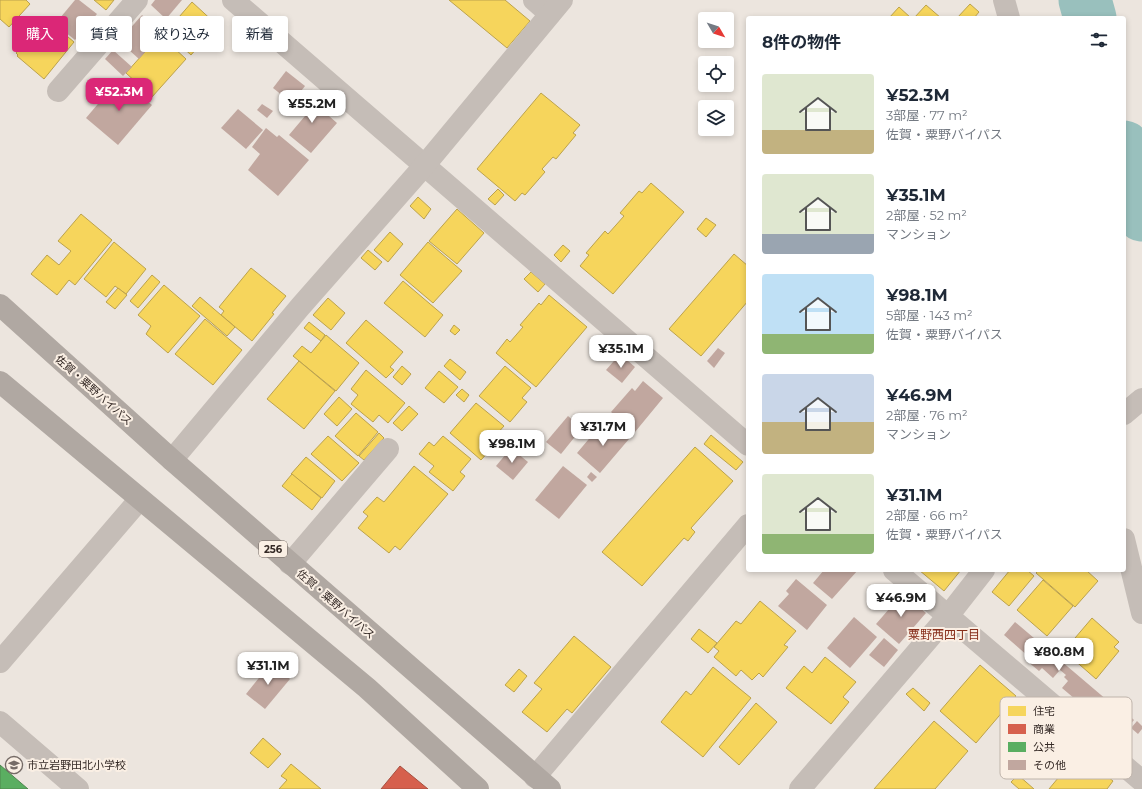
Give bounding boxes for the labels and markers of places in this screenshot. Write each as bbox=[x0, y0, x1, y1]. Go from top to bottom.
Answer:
pin: ¥52.3M bbox=[86, 78, 152, 112]
pin: ¥55.2M bbox=[279, 90, 345, 124]
pin: ¥35.1M bbox=[588, 335, 654, 369]
pin: ¥31.7M bbox=[570, 413, 636, 447]
pin: ¥98.1M bbox=[479, 430, 545, 464]
pin: ¥46.9M bbox=[868, 584, 934, 618]
pin: ¥80.8M bbox=[1026, 638, 1092, 672]
pin: ¥31.1M bbox=[235, 652, 301, 686]
school or university icon: 市立岩野田北小学校 bbox=[4, 755, 24, 775]
place label: 市立岩野田北小学校 bbox=[27, 758, 126, 772]

